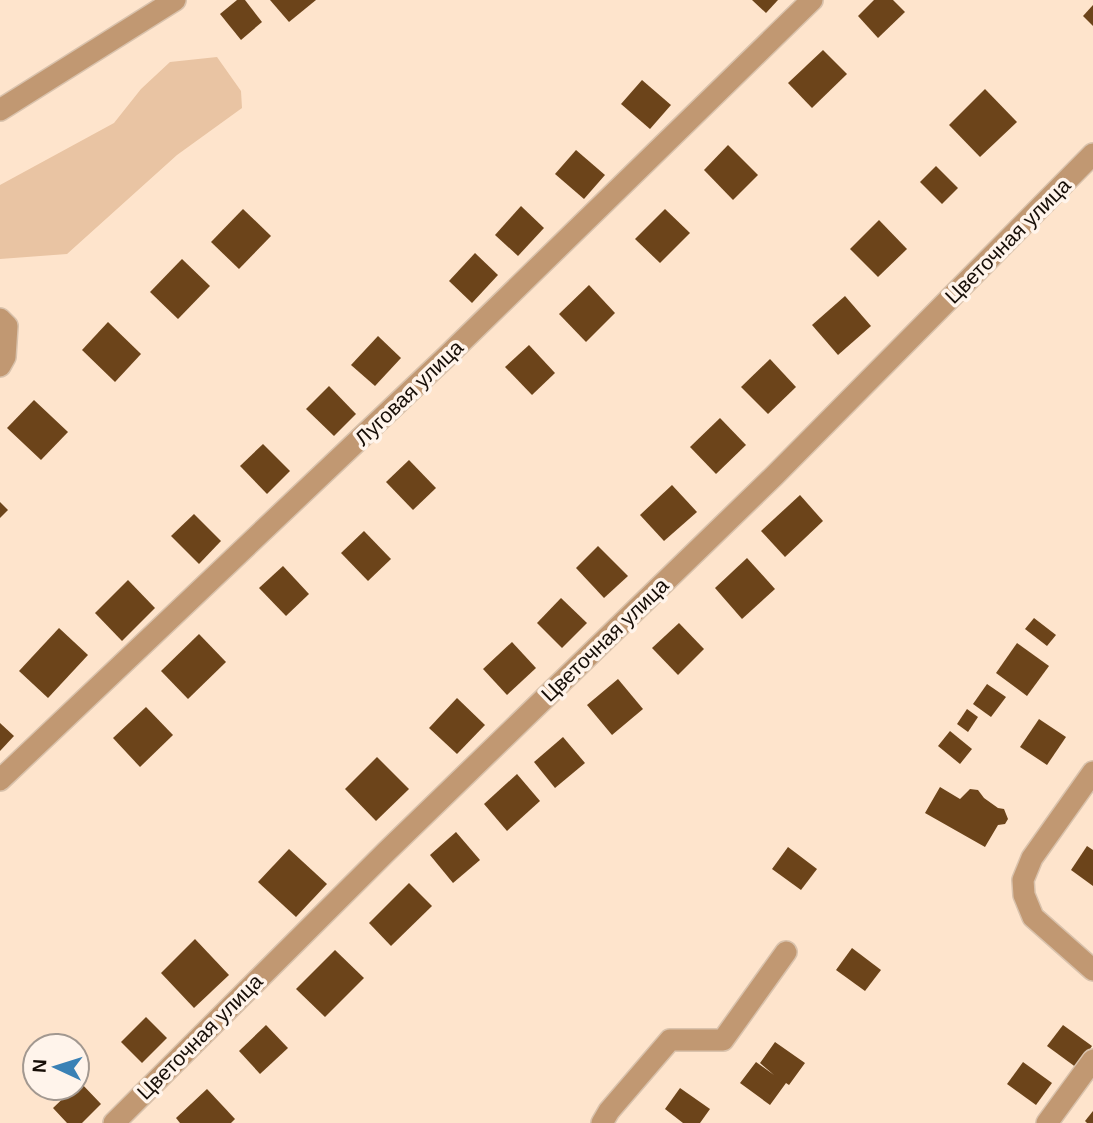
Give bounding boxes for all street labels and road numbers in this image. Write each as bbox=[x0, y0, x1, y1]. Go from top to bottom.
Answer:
street label: Цветочная улица bbox=[940, 173, 1075, 308]
street label: Луговая улица bbox=[350, 335, 468, 450]
street label: Цветочная улица bbox=[537, 573, 673, 706]
street label: Цветочная улица bbox=[132, 969, 267, 1104]

